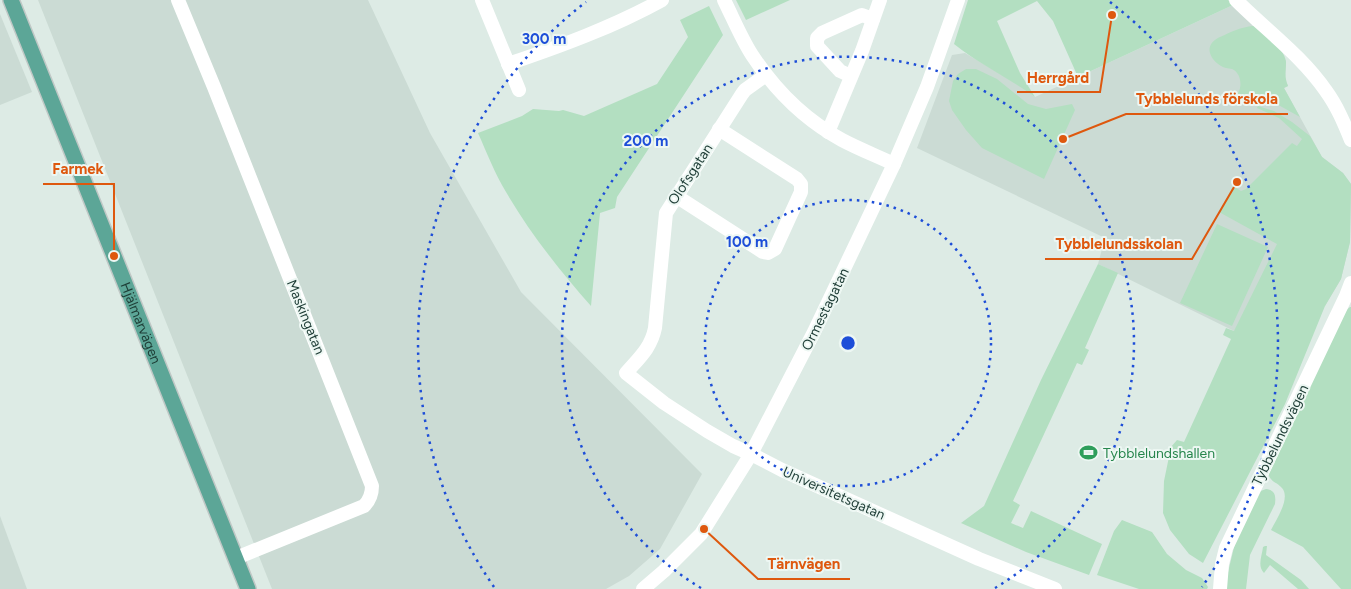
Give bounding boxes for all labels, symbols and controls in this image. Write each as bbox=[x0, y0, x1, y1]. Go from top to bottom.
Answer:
text: 300 m bbox=[522, 30, 566, 48]
callout: Herrgård bbox=[1017, 62, 1100, 92]
text: Herrgård bbox=[1027, 69, 1089, 87]
callout: Tybblelunds förskola bbox=[1126, 84, 1288, 114]
text: Tybblelunds förskola bbox=[1136, 90, 1278, 108]
text: 200 m bbox=[624, 132, 668, 150]
street label: Olofsgatan bbox=[664, 140, 717, 208]
callout: Farmek bbox=[43, 154, 114, 184]
text: Farmek bbox=[52, 160, 104, 178]
callout: Tybblelundsskolan bbox=[1045, 229, 1192, 259]
text: 100 m bbox=[726, 233, 768, 251]
text: Tybblelundsskolan bbox=[1056, 235, 1182, 253]
street label: Ormestagatan bbox=[798, 265, 853, 353]
street label: Maskingatan bbox=[283, 277, 328, 357]
street label: Hjälmarvägen bbox=[116, 280, 165, 366]
centre of rings bbox=[839, 334, 857, 352]
street label: Tybbelundsvägen bbox=[1249, 382, 1312, 489]
sports icon: Tybblelundshallen bbox=[1079, 443, 1099, 463]
place label: Tybblelundshallen bbox=[1103, 445, 1215, 462]
street label: Universitetsgatan bbox=[780, 463, 888, 524]
callout: Tärnvägen bbox=[758, 549, 850, 579]
text: Tärnvägen bbox=[768, 555, 840, 573]

